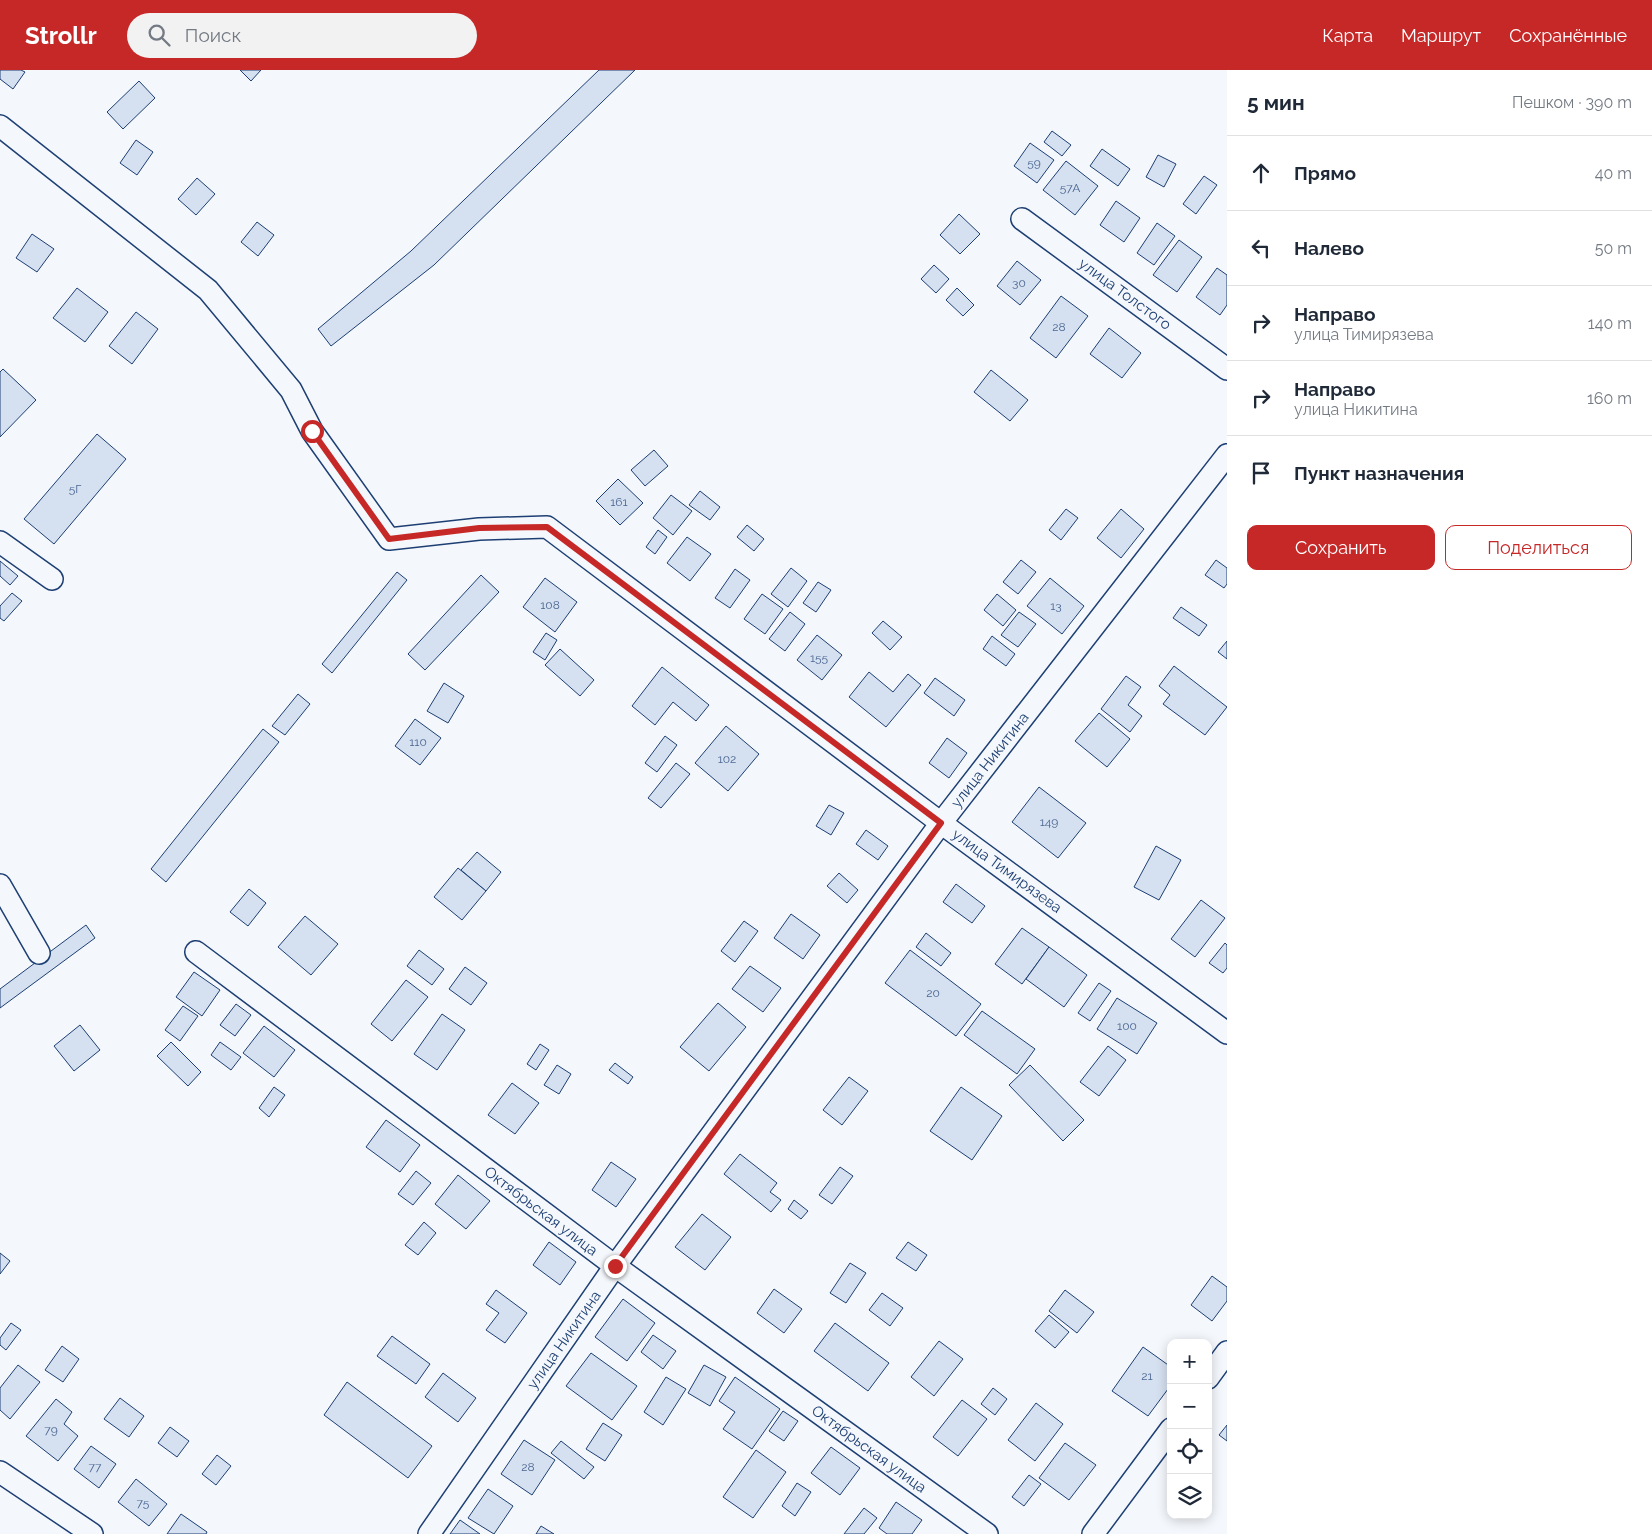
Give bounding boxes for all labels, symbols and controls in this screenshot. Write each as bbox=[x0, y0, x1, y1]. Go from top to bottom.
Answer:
search box bbox=[127, 13, 477, 58]
text: Strollr bbox=[25, 21, 97, 50]
icon: search bbox=[145, 21, 173, 49]
text: Поиск bbox=[185, 24, 241, 46]
text: Карта bbox=[1322, 25, 1373, 46]
text: Маршрут bbox=[1401, 25, 1481, 46]
text: Сохранённые bbox=[1509, 25, 1627, 46]
text: 5 мин bbox=[1247, 90, 1305, 115]
text: Пешком · 390 m bbox=[1512, 93, 1632, 112]
house number: 59 bbox=[1027, 156, 1041, 170]
icon: ahead bbox=[1247, 159, 1275, 187]
text: Прямо bbox=[1294, 162, 1356, 184]
text: 40 m bbox=[1595, 164, 1632, 183]
house number: 57А bbox=[1060, 181, 1080, 195]
icon: left bbox=[1247, 234, 1275, 262]
text: Налево bbox=[1294, 237, 1364, 259]
text: 50 m bbox=[1595, 239, 1632, 258]
street label: улица Толстого bbox=[1075, 254, 1175, 334]
house number: 30 bbox=[1012, 276, 1026, 290]
text: Направо bbox=[1294, 303, 1375, 325]
icon: right bbox=[1247, 309, 1275, 337]
text: 140 m bbox=[1588, 314, 1632, 333]
house number: 28 bbox=[1052, 320, 1066, 334]
text: улица Тимирязева bbox=[1294, 325, 1434, 344]
text: Направо bbox=[1294, 378, 1375, 400]
icon: right bbox=[1247, 384, 1275, 412]
text: 160 m bbox=[1587, 389, 1632, 408]
text: улица Никитина bbox=[1294, 400, 1418, 419]
route start bbox=[301, 420, 324, 443]
icon: arrive bbox=[1247, 459, 1275, 487]
text: Пункт назначения bbox=[1294, 462, 1464, 484]
house number: 5Г bbox=[69, 482, 81, 496]
house number: 161 bbox=[610, 495, 628, 509]
button: Сохранить bbox=[1247, 525, 1435, 570]
button: Поделиться bbox=[1445, 525, 1632, 570]
house number: 108 bbox=[540, 598, 560, 612]
house number: 13 bbox=[1050, 599, 1062, 613]
house number: 155 bbox=[810, 651, 829, 665]
street label: улица Никитина bbox=[947, 709, 1033, 811]
house number: 110 bbox=[409, 735, 427, 749]
house number: 102 bbox=[718, 752, 736, 766]
house number: 149 bbox=[1040, 815, 1058, 829]
street label: улица Тимирязева bbox=[949, 825, 1065, 917]
house number: 20 bbox=[926, 986, 940, 1000]
house number: 100 bbox=[1117, 1019, 1137, 1033]
street label: Октябрьская улица bbox=[481, 1162, 601, 1260]
route end bbox=[604, 1255, 627, 1278]
street label: улица Никитина bbox=[523, 1287, 605, 1393]
map controls bbox=[1167, 1339, 1212, 1519]
button: + bbox=[1167, 1339, 1212, 1384]
house number: 21 bbox=[1141, 1369, 1153, 1383]
button: − bbox=[1167, 1384, 1212, 1429]
street label: Октябрьская улица bbox=[808, 1401, 930, 1497]
house number: 79 bbox=[44, 1423, 58, 1437]
button: locate bbox=[1167, 1429, 1212, 1474]
house number: 77 bbox=[89, 1460, 102, 1474]
house number: 28 bbox=[521, 1460, 535, 1474]
button: layers bbox=[1167, 1474, 1212, 1519]
house number: 75 bbox=[137, 1496, 150, 1510]

